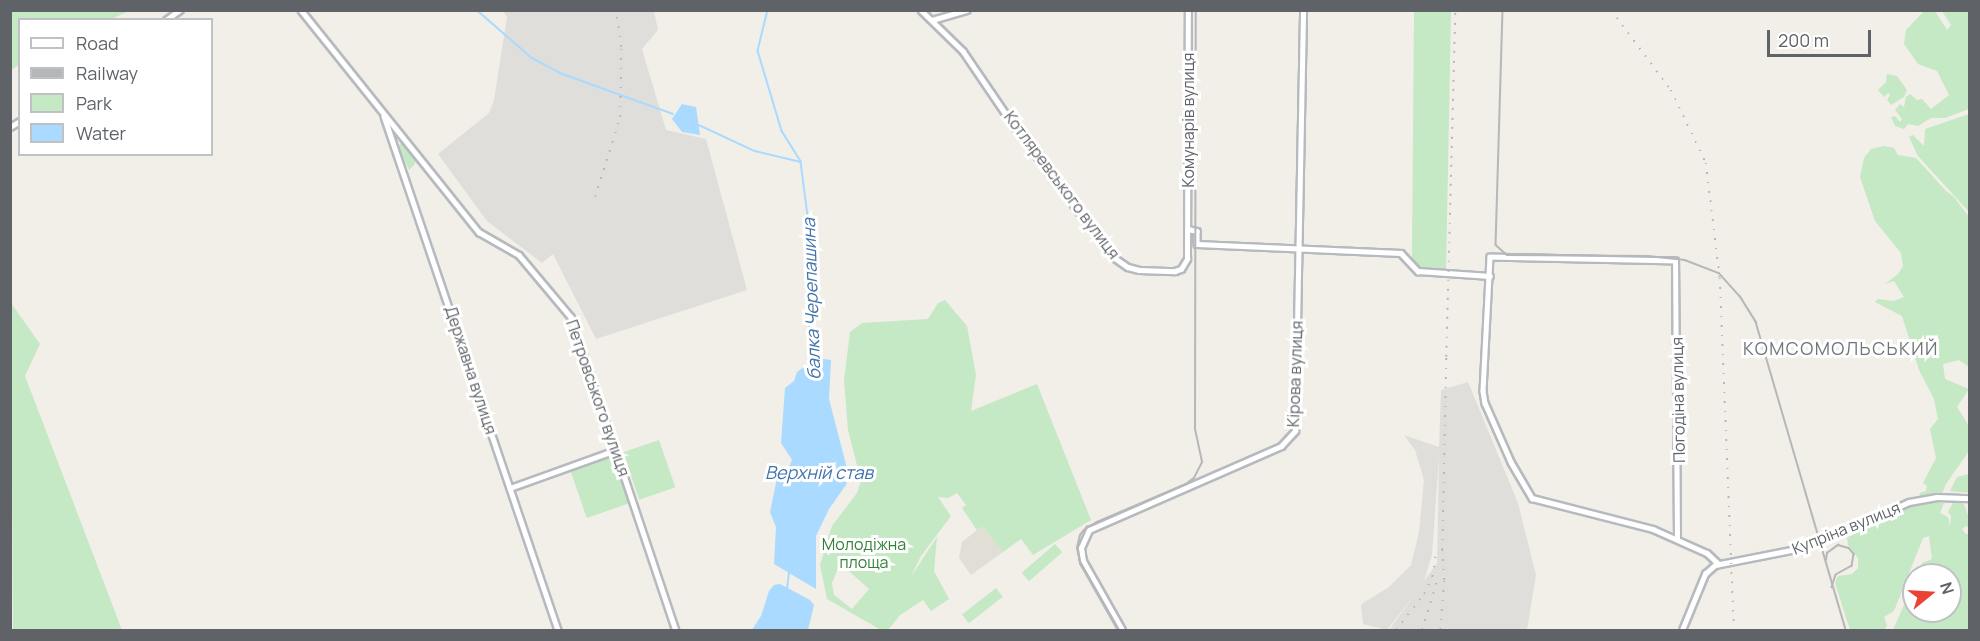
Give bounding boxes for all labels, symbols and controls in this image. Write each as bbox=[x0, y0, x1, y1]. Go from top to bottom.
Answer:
legend bbox=[18, 18, 213, 156]
scale bar bbox=[1770, 18, 1874, 56]
text: 200 m bbox=[1778, 28, 1829, 52]
text: Road bbox=[76, 31, 119, 55]
street label: Комунарів вулиця bbox=[1178, 53, 1198, 187]
text: Railway bbox=[76, 61, 138, 85]
text: Park bbox=[76, 91, 112, 115]
street label: Котляревського вулиця bbox=[1000, 107, 1124, 263]
text: Water bbox=[76, 121, 126, 145]
water label: балка Черепашина bbox=[797, 218, 825, 380]
street label: Державна вулиця bbox=[441, 303, 501, 437]
street label: Петровського вулиця bbox=[562, 317, 634, 479]
street label: Кірова вулиця bbox=[1284, 320, 1306, 428]
street label: Погодіна вулиця bbox=[1667, 337, 1689, 463]
district label: КОМСОМОЛЬСЬКИЙ bbox=[1743, 337, 1939, 359]
water label: Верхній став bbox=[765, 461, 873, 483]
street label: Купріна вулиця bbox=[1789, 498, 1903, 558]
park label: Молодіжна площа bbox=[822, 534, 906, 572]
north arrow bbox=[1902, 563, 1962, 623]
text: N bbox=[1935, 579, 1959, 597]

